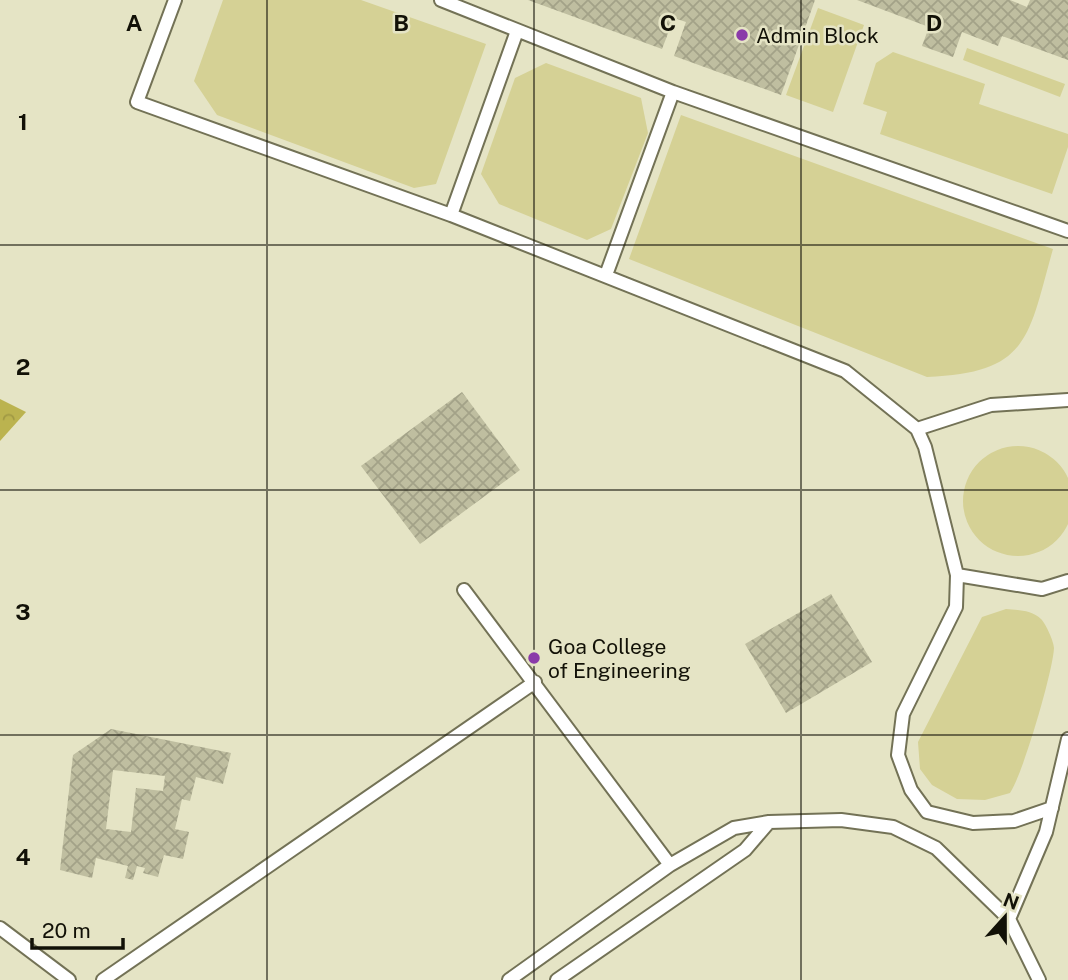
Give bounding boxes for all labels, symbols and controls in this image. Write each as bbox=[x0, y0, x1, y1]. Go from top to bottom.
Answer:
text: A bbox=[126, 9, 143, 36]
text: B bbox=[393, 9, 409, 36]
text: C bbox=[660, 9, 676, 36]
text: D bbox=[926, 9, 942, 36]
place label: Admin Block bbox=[756, 23, 879, 48]
marker: Admin Block bbox=[734, 27, 750, 43]
text: 1 bbox=[18, 108, 28, 135]
text: 2 bbox=[16, 353, 30, 380]
text: 3 bbox=[15, 598, 31, 625]
place label: Goa College of Engineering bbox=[548, 634, 691, 683]
marker: Goa College of Engineering bbox=[526, 650, 542, 666]
text: 4 bbox=[15, 843, 31, 870]
north arrow bbox=[970, 882, 1040, 952]
text: N bbox=[1000, 888, 1022, 914]
scale bar bbox=[32, 906, 122, 950]
text: 20 m bbox=[42, 918, 91, 943]

